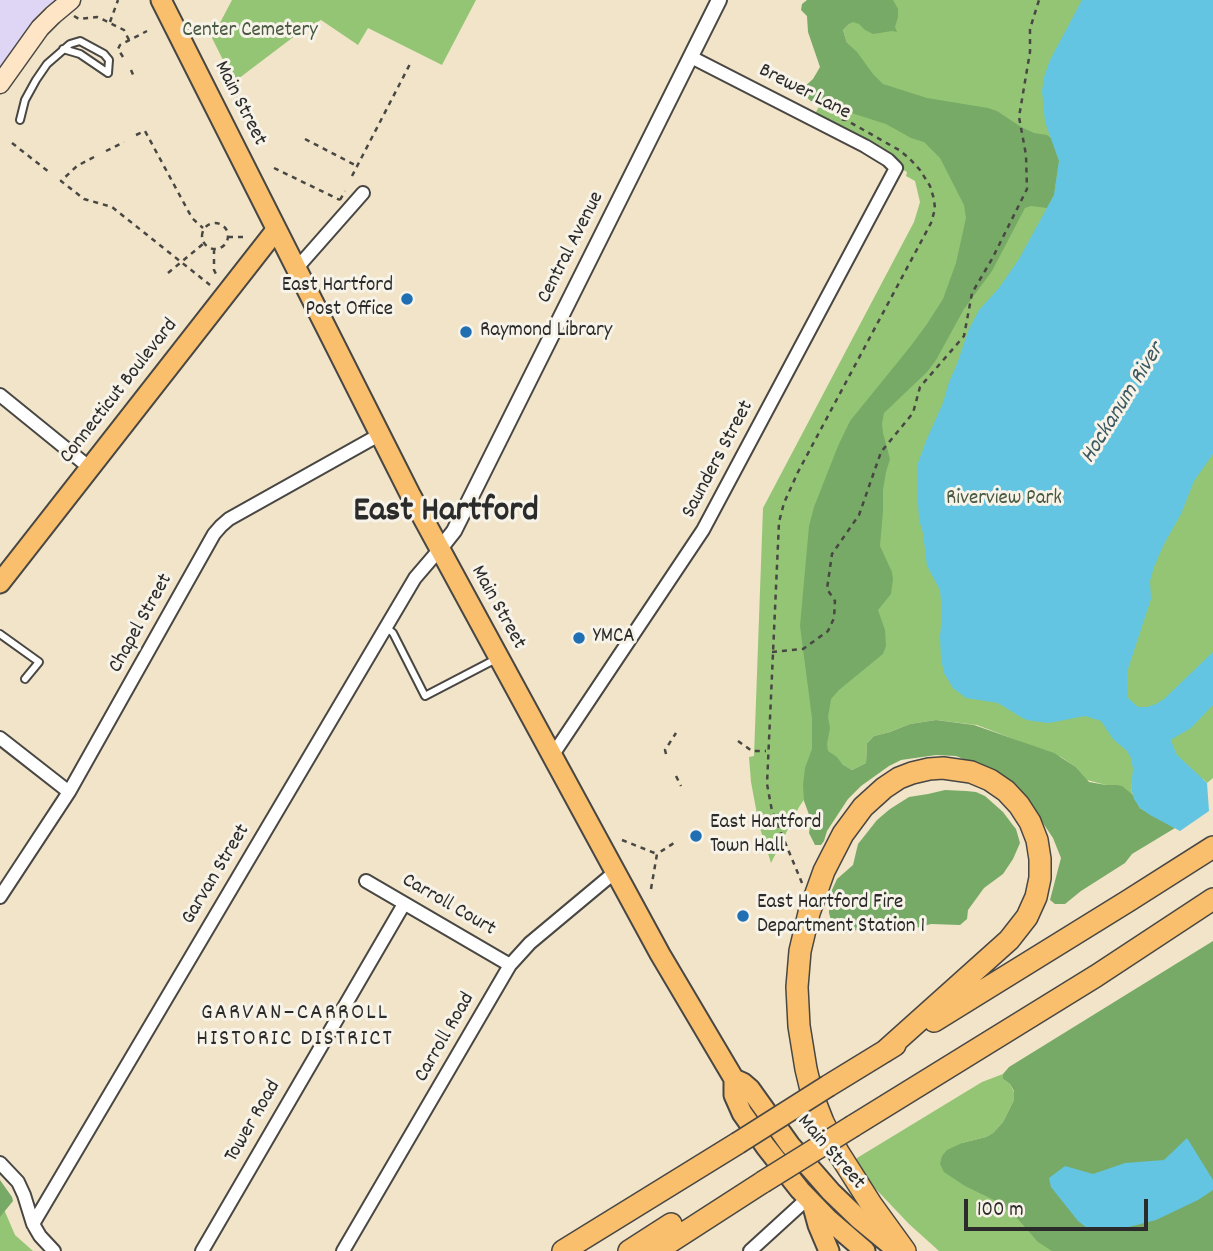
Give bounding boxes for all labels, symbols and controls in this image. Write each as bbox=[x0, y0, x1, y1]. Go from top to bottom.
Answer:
park label: Center Cemetery bbox=[182, 19, 318, 45]
street label: Main Street bbox=[207, 57, 271, 151]
street label: Brewer Lane bbox=[754, 59, 854, 127]
street label: Central Avenue bbox=[533, 188, 611, 308]
place label: East Hartford Post Office bbox=[282, 274, 393, 324]
marker: East Hartford Post Office bbox=[399, 291, 415, 307]
street label: Connecticut Boulevard bbox=[55, 314, 185, 470]
place label: Raymond Library bbox=[480, 319, 612, 345]
marker: Raymond Library bbox=[458, 324, 474, 340]
water label: Hockanum River bbox=[1076, 339, 1172, 469]
street label: Saunders Street bbox=[677, 397, 761, 523]
park label: Riverview Park bbox=[946, 487, 1062, 513]
district label: East Hartford bbox=[353, 493, 539, 535]
street label: Main Street bbox=[464, 562, 530, 654]
street label: Chapel Street bbox=[104, 570, 180, 678]
place label: YMCA bbox=[593, 625, 635, 651]
marker: YMCA bbox=[571, 630, 587, 646]
place label: East Hartford Town Hall bbox=[710, 811, 821, 861]
street label: Garvan Street bbox=[177, 820, 257, 930]
marker: East Hartford Town Hall bbox=[688, 828, 704, 844]
street label: Carroll Court bbox=[397, 869, 499, 943]
place label: East Hartford Fire Department Station 1 bbox=[757, 891, 925, 941]
marker: East Hartford Fire Department Station 1 bbox=[735, 908, 751, 924]
street label: Carroll Road bbox=[410, 989, 482, 1087]
district label: GARVAN–CARROLL HISTORIC DISTRICT bbox=[198, 1001, 392, 1055]
street label: Tower Road bbox=[220, 1077, 288, 1167]
street label: Main Street bbox=[790, 1110, 870, 1196]
scale bar bbox=[968, 1184, 1152, 1228]
text: 100 m bbox=[977, 1196, 1024, 1226]

